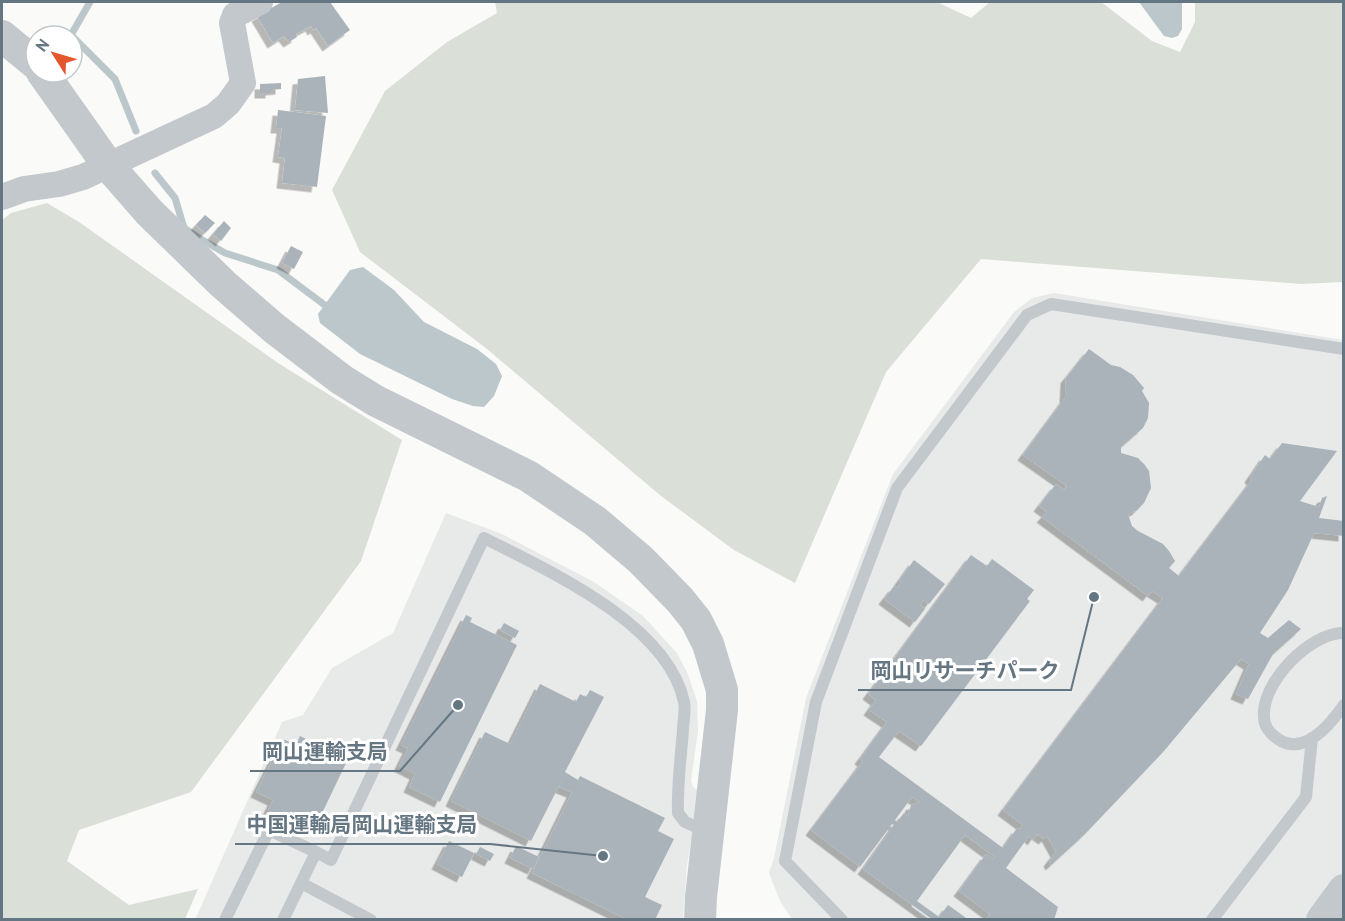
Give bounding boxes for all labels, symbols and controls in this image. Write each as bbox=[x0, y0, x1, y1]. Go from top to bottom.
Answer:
north arrow bbox=[24, 24, 84, 84]
text: N bbox=[31, 35, 53, 55]
callout: 岡山リサーチパーク bbox=[858, 651, 1071, 690]
text: 岡山リサーチパーク bbox=[871, 657, 1060, 684]
callout: 岡山運輸支局 bbox=[250, 732, 400, 771]
text: 岡山運輸支局 bbox=[262, 738, 388, 765]
callout: 中国運輸局岡山運輸支局 bbox=[235, 805, 490, 844]
text: 中国運輸局岡山運輸支局 bbox=[247, 811, 478, 838]

